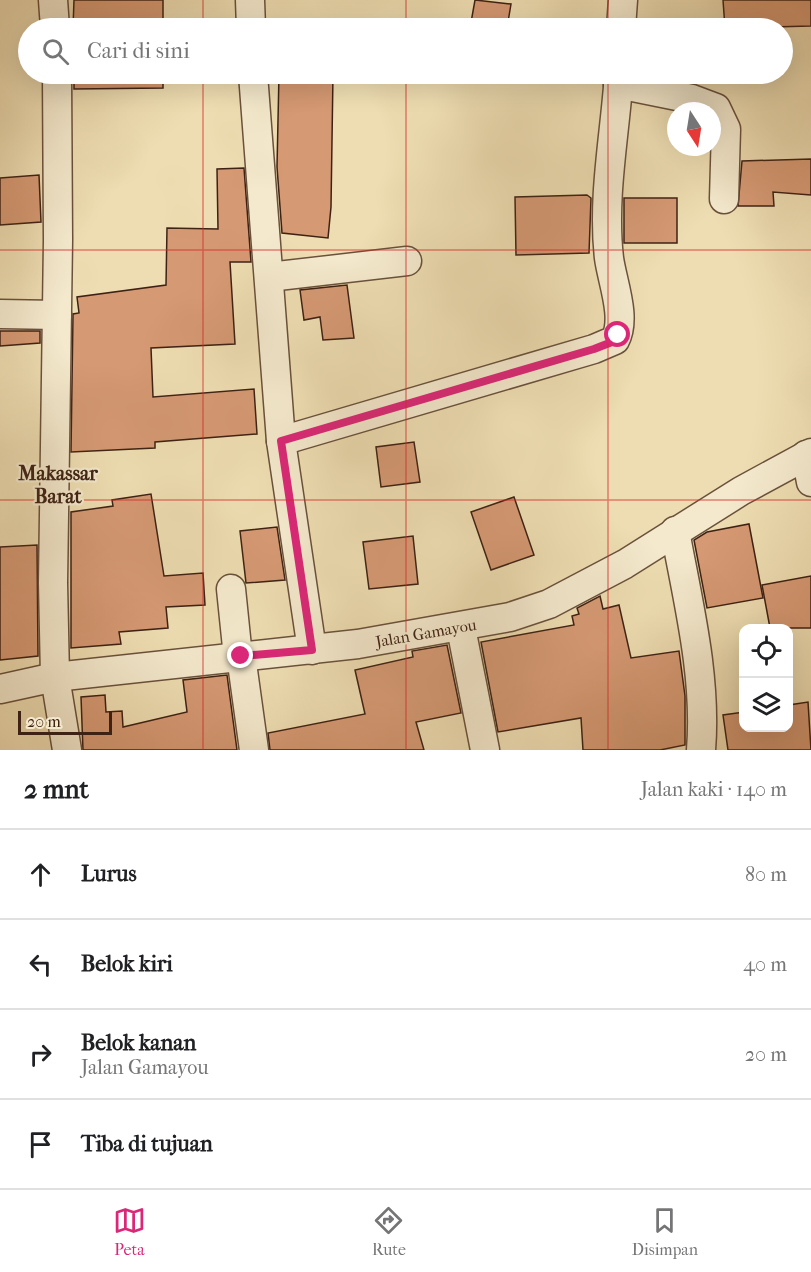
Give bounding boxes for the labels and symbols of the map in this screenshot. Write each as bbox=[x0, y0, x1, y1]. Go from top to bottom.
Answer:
north arrow bbox=[667, 102, 721, 156]
route start bbox=[604, 321, 630, 347]
district label: Makassar Barat bbox=[17, 462, 98, 508]
street label: Jalan Gamayou bbox=[372, 615, 478, 652]
route end bbox=[227, 642, 253, 668]
scale bar bbox=[18, 708, 112, 736]

